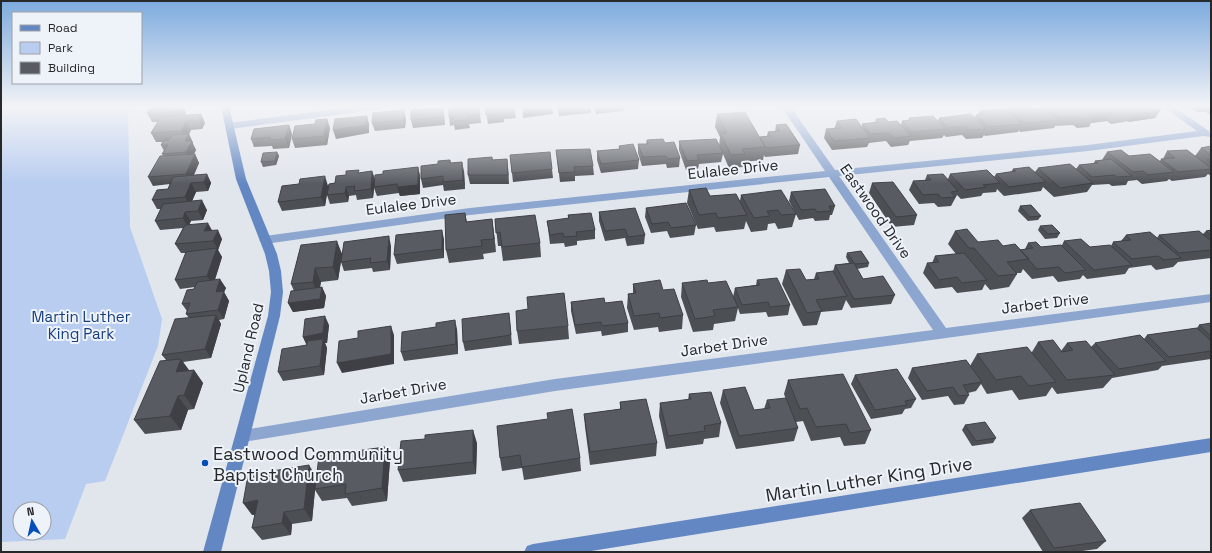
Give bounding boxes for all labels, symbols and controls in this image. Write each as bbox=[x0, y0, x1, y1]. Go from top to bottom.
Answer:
legend bbox=[12, 12, 142, 84]
text: Road bbox=[48, 20, 77, 36]
text: Park bbox=[48, 40, 73, 56]
text: Building bbox=[48, 60, 95, 76]
street label: Eulalee Drive bbox=[687, 155, 779, 183]
street label: Eastwood Drive bbox=[836, 160, 916, 262]
street label: Eulalee Drive bbox=[365, 189, 458, 219]
street label: Jarbet Drive bbox=[1000, 288, 1090, 318]
street label: Upland Road bbox=[228, 301, 268, 395]
park label: Martin Luther King Park bbox=[32, 307, 131, 343]
street label: Jarbet Drive bbox=[679, 329, 769, 361]
street label: Jarbet Drive bbox=[358, 374, 448, 408]
place label: Eastwood Community Baptist Church bbox=[213, 442, 403, 486]
street label: Martin Luther King Drive bbox=[764, 451, 974, 507]
marker: Eastwood Community Baptist Church bbox=[200, 458, 210, 468]
north arrow bbox=[12, 501, 52, 541]
text: N bbox=[26, 504, 35, 519]

